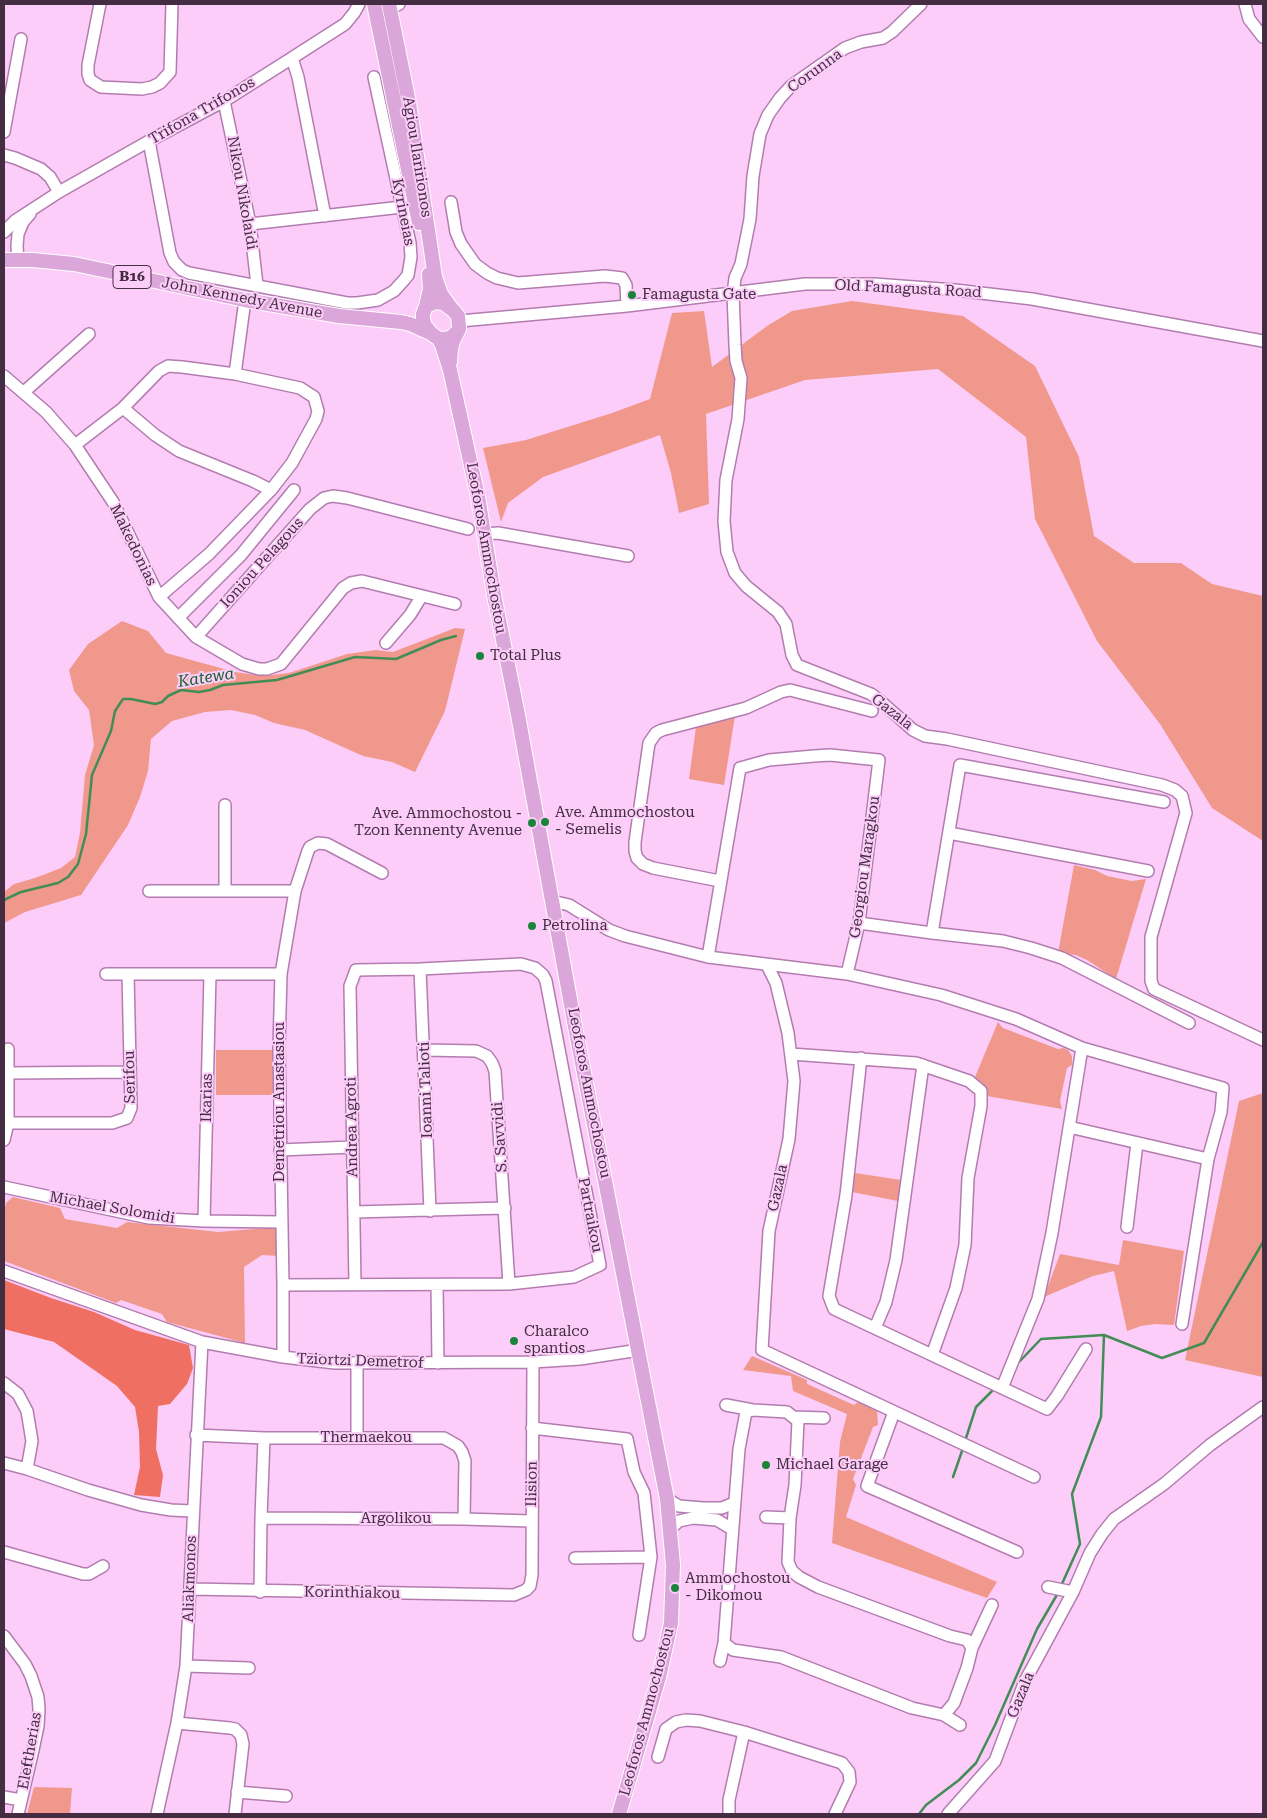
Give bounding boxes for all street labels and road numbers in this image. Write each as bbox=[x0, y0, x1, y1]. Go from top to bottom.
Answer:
street label: Corunna bbox=[784, 45, 846, 97]
street label: Trifona Trifonos bbox=[146, 73, 258, 149]
street label: Agiou Ilaririonos bbox=[399, 95, 435, 219]
street label: Nikou Nikolaidi bbox=[223, 135, 261, 251]
street label: Kyrineias bbox=[388, 177, 418, 247]
road number: B16 bbox=[113, 266, 151, 288]
street label: John Kennedy Avenue bbox=[160, 274, 324, 322]
street label: Old Famagusta Road bbox=[834, 276, 982, 302]
street label: Leoforos Ammochostou bbox=[462, 461, 510, 635]
street label: Makedonias bbox=[106, 501, 160, 589]
street label: Ioniou Pelagous bbox=[217, 514, 307, 612]
street label: Gazala bbox=[868, 690, 916, 734]
street label: Georgiou Maragkou bbox=[846, 795, 884, 939]
street label: Leoforos Ammochostou bbox=[564, 1006, 614, 1180]
street label: Demetriou Anastasiou bbox=[271, 1022, 289, 1182]
street label: Ioanni Talioti bbox=[415, 1041, 437, 1139]
street label: Serifou bbox=[121, 1050, 139, 1104]
street label: Ikarias bbox=[198, 1073, 216, 1123]
street label: Andrea Agroti bbox=[342, 1077, 362, 1177]
street label: S. Savvidi bbox=[489, 1101, 511, 1173]
street label: Gazala bbox=[764, 1163, 792, 1213]
street label: Partraikou bbox=[574, 1176, 606, 1254]
street label: Michael Solomidi bbox=[48, 1188, 176, 1228]
street label: Tziortzi Demetrof bbox=[296, 1350, 424, 1372]
street label: Thermaekou bbox=[320, 1429, 412, 1447]
street label: Ilision bbox=[523, 1461, 541, 1507]
street label: Argolikou bbox=[361, 1510, 431, 1528]
street label: Aliakmonos bbox=[179, 1535, 201, 1623]
street label: Korinthiakou bbox=[304, 1583, 400, 1603]
street label: Leoforos Ammochostou bbox=[616, 1626, 678, 1798]
street label: Gazala bbox=[1004, 1669, 1038, 1721]
street label: Eleftherias bbox=[14, 1711, 46, 1791]

